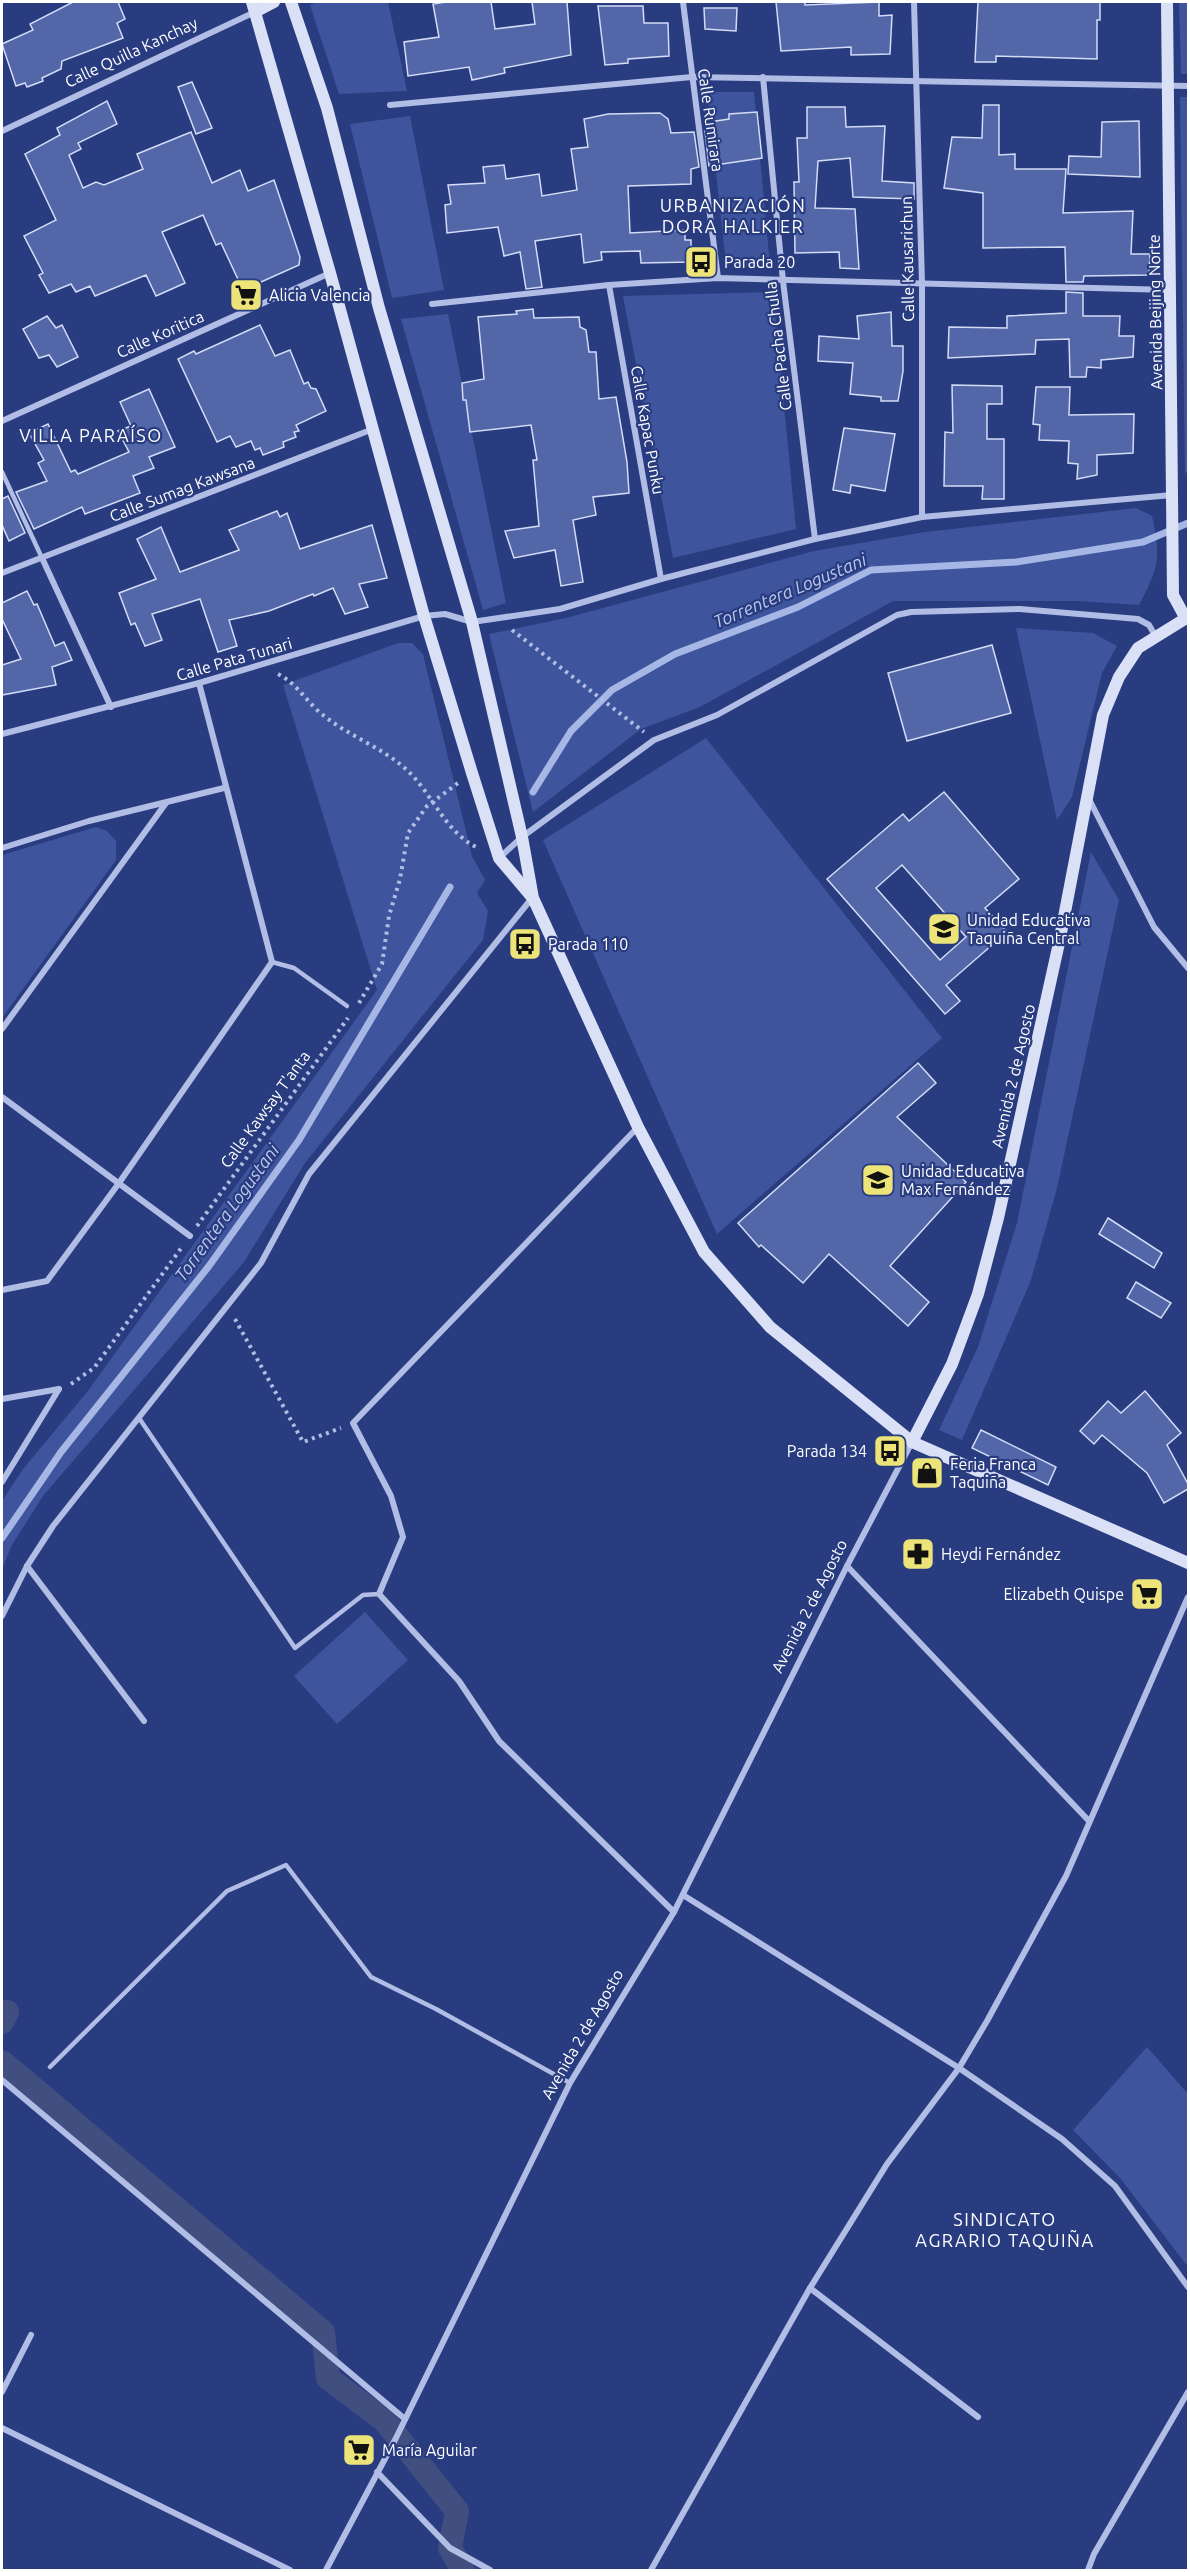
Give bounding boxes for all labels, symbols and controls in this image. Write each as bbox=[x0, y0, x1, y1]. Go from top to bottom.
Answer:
street label: Calle Quilla Kanchay bbox=[62, 13, 200, 91]
street label: Calle Rumirara bbox=[695, 67, 727, 173]
district label: URBANIZACIÓN DORA HALKIER bbox=[660, 194, 806, 236]
street label: Calle Kausarichun bbox=[897, 196, 917, 322]
street label: Avenida Beijing Norte bbox=[1145, 234, 1165, 390]
bus stop icon: Parada 20 bbox=[683, 244, 719, 280]
place label: Parada 20 bbox=[724, 253, 795, 271]
supermarket icon: Alicia Valencia bbox=[228, 277, 264, 313]
street label: Calle Pacha Chulla bbox=[761, 281, 795, 411]
place label: Alicia Valencia bbox=[269, 286, 371, 304]
street label: Calle Koritica bbox=[114, 307, 206, 361]
street label: Calle Kapac Punku bbox=[628, 364, 668, 496]
district label: VILLA PARAÍSO bbox=[19, 424, 163, 445]
street label: Calle Sumag Kawsana bbox=[107, 453, 257, 525]
water label: Torrentera Logustani bbox=[710, 549, 869, 631]
street label: Calle Pata Tunari bbox=[174, 634, 294, 684]
school or university icon: Unidad Educativa Taquiña Central bbox=[926, 911, 962, 947]
place label: Unidad Educativa Taquiña Central bbox=[967, 911, 1091, 947]
bus stop icon: Parada 110 bbox=[507, 926, 543, 962]
place label: Parada 110 bbox=[548, 935, 628, 953]
street label: Avenida 2 de Agosto bbox=[988, 1002, 1038, 1150]
street label: Calle Kawsay T'anta bbox=[216, 1047, 314, 1171]
water label: Torrentera Logustani bbox=[170, 1140, 283, 1285]
school or university icon: Unidad Educativa Max Fernández bbox=[860, 1162, 896, 1198]
place label: Unidad Educativa Max Fernández bbox=[901, 1162, 1025, 1198]
bus stop icon: Parada 134 bbox=[872, 1433, 908, 1469]
place label: Parada 134 bbox=[787, 1442, 867, 1460]
shop icon: Feria Franca Taquiña bbox=[909, 1455, 945, 1491]
place label: Feria Franca Taquiña bbox=[950, 1455, 1036, 1491]
street label: Avenida 2 de Agosto bbox=[768, 1536, 850, 1676]
pharmacy icon: Heydi Fernández bbox=[900, 1536, 936, 1572]
place label: Heydi Fernández bbox=[941, 1545, 1061, 1563]
supermarket icon: Elizabeth Quispe bbox=[1129, 1576, 1165, 1612]
place label: Elizabeth Quispe bbox=[1004, 1585, 1124, 1603]
street label: Avenida 2 de Agosto bbox=[537, 1966, 627, 2102]
district label: SINDICATO AGRARIO TAQUIÑA bbox=[915, 2209, 1095, 2251]
supermarket icon: María Aguilar bbox=[341, 2432, 377, 2468]
place label: María Aguilar bbox=[382, 2441, 477, 2459]

